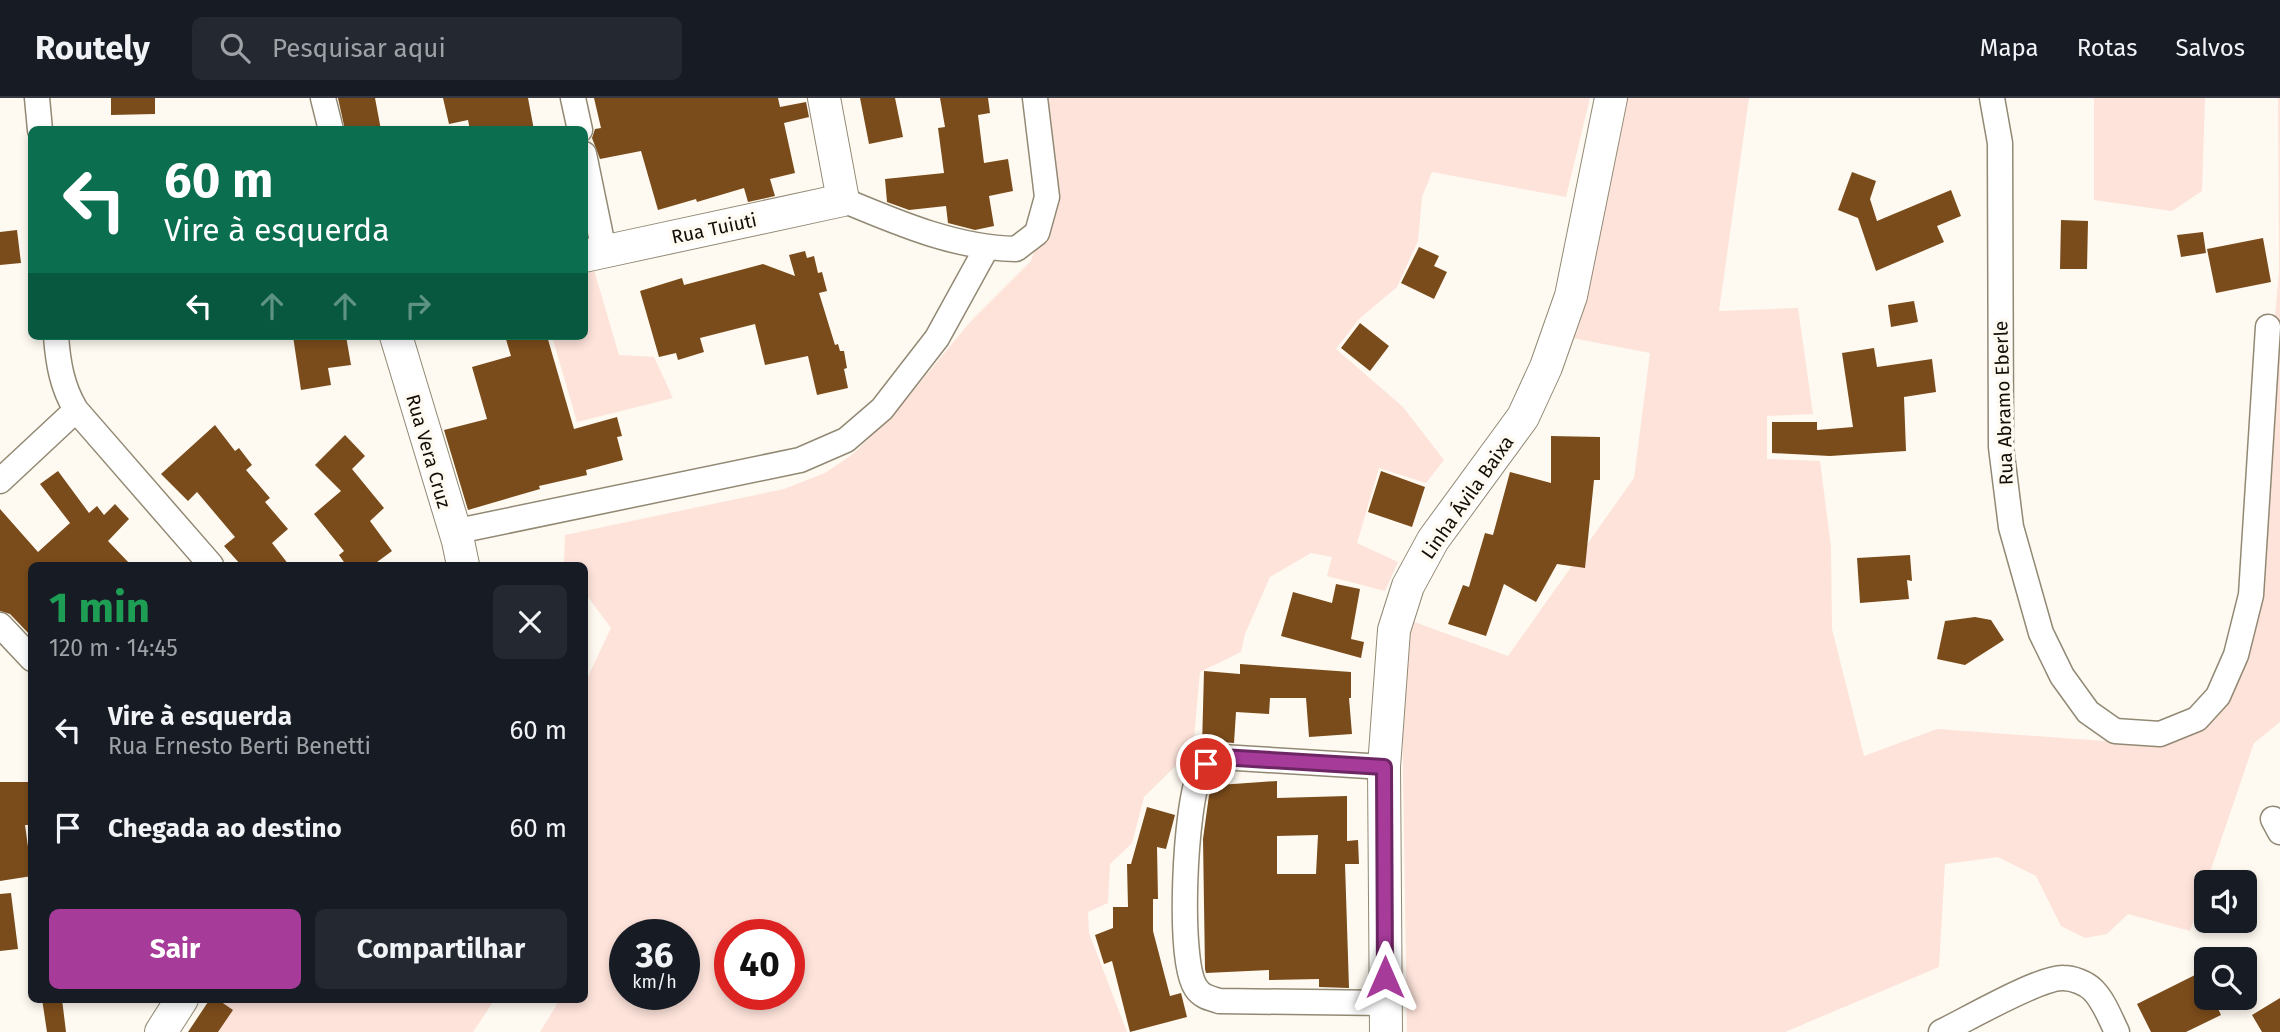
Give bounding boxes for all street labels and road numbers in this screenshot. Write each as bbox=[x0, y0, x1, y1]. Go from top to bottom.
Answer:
street label: Rua Tuiuti bbox=[669, 208, 759, 249]
street label: Rua Abramo Eberle bbox=[1989, 320, 2018, 486]
street label: Rua Vera Cruz bbox=[401, 392, 456, 511]
street label: Linha Ávila Baixa bbox=[1416, 431, 1519, 563]

